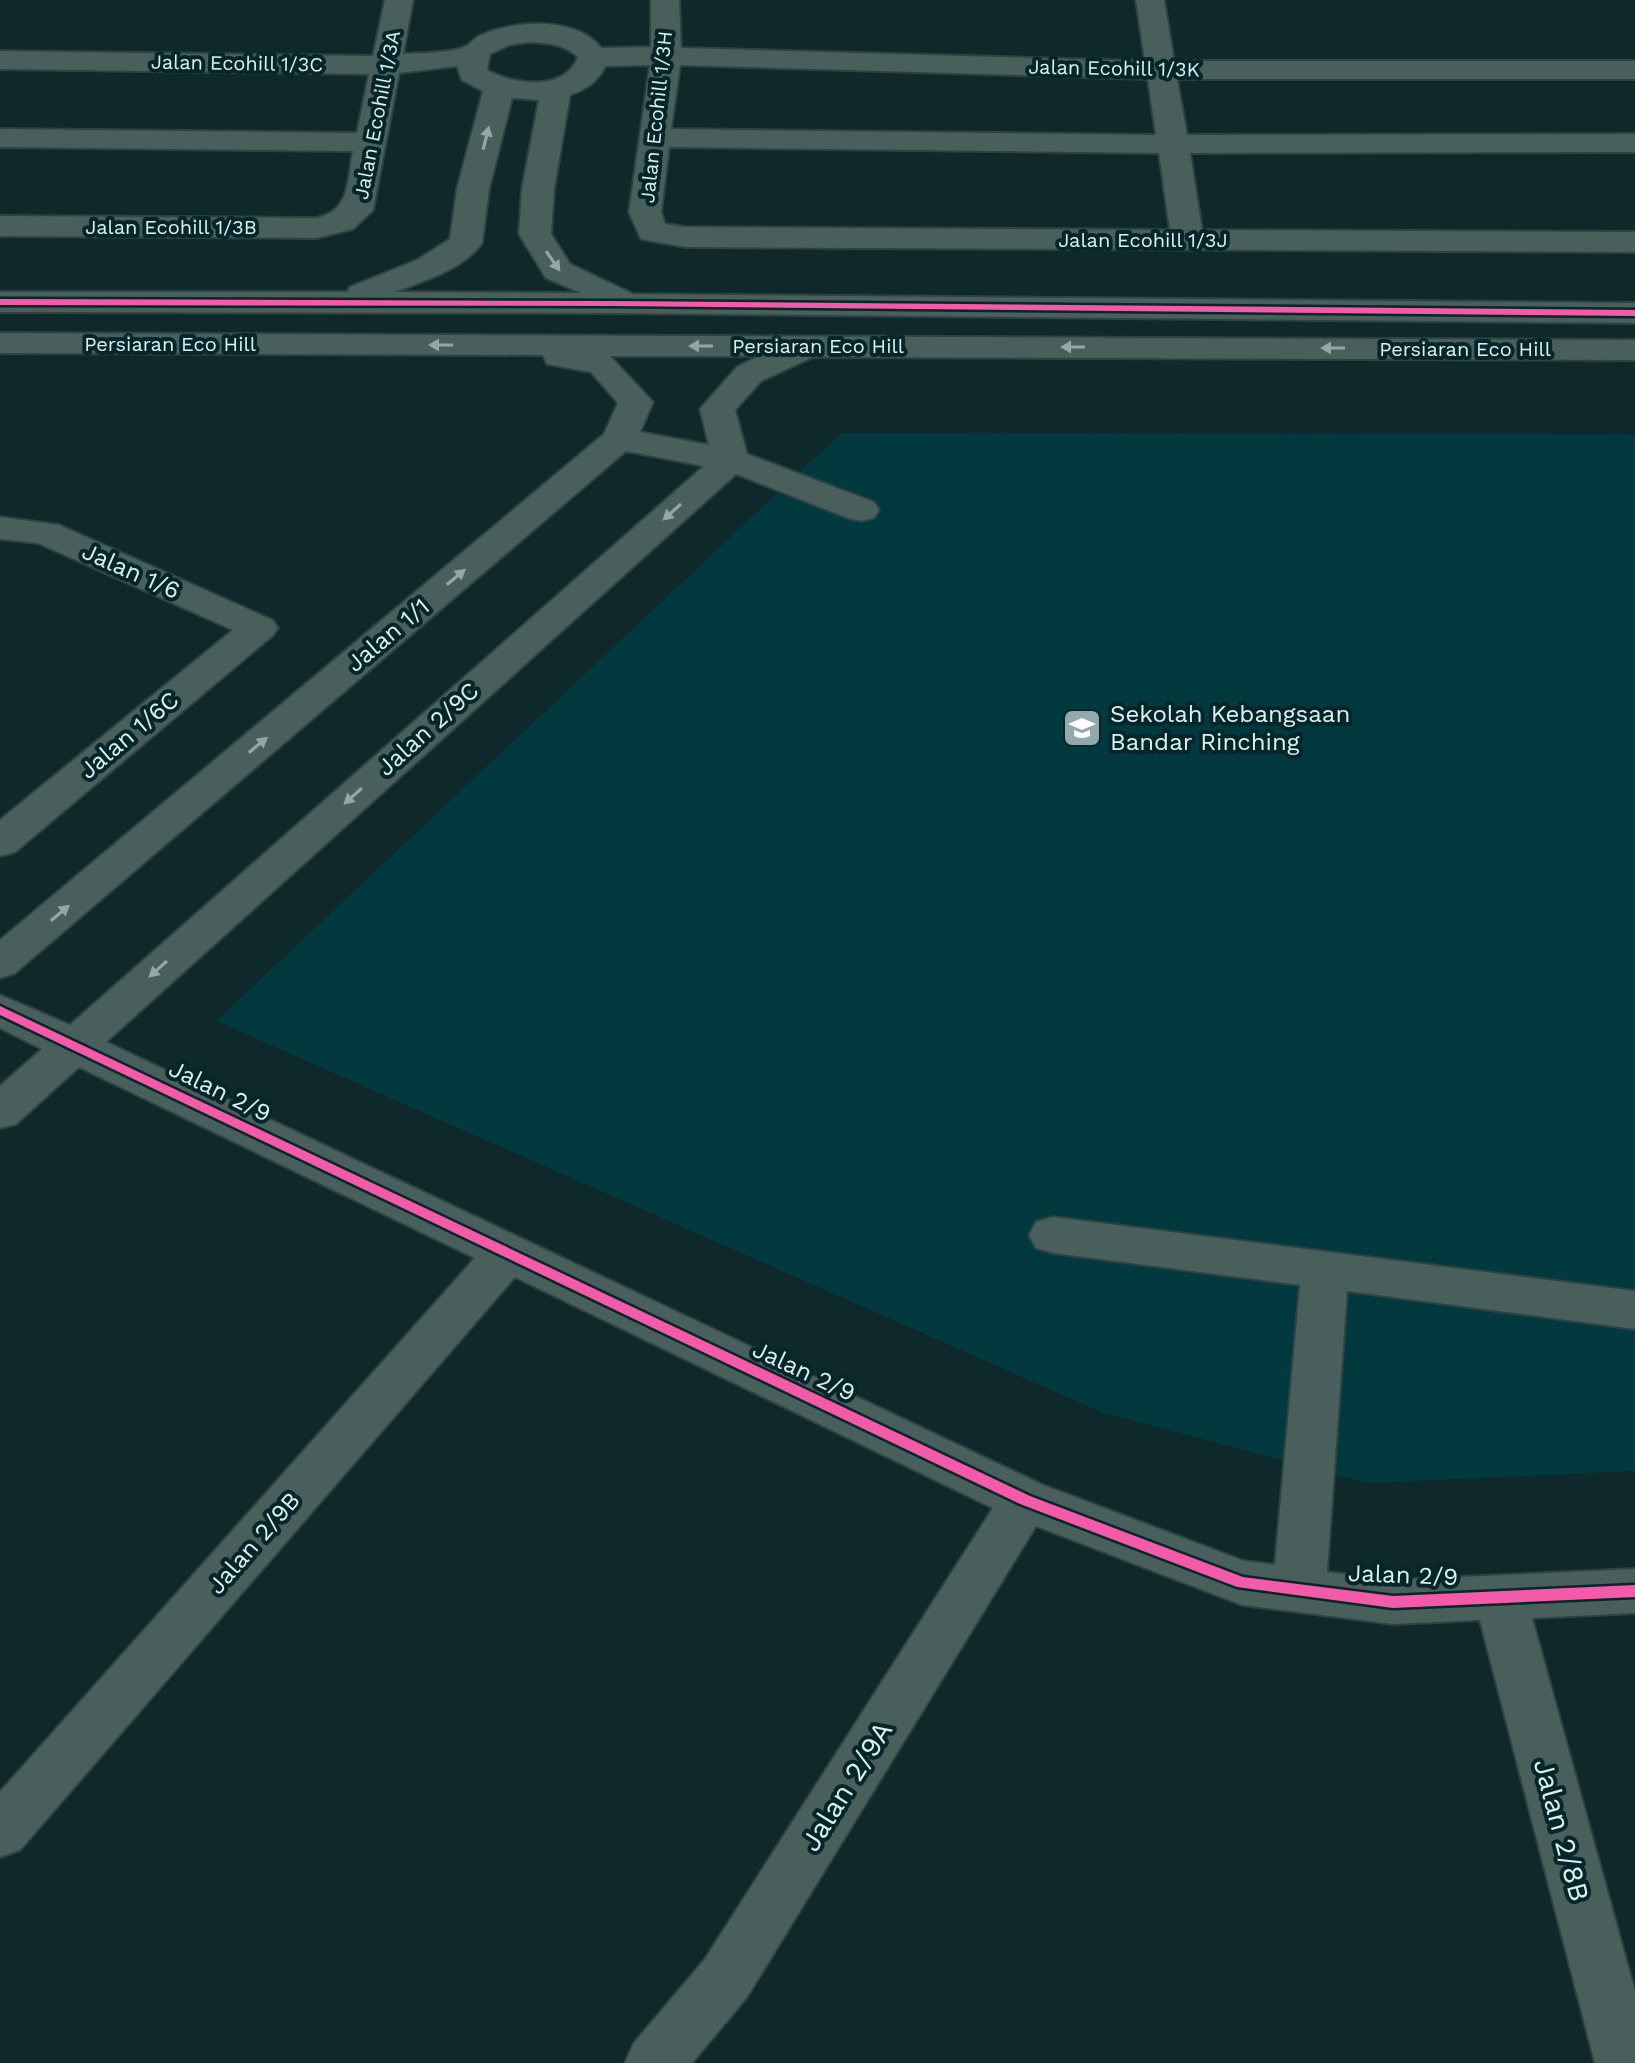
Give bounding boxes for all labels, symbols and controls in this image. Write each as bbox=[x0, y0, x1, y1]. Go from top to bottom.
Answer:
street label: Jalan Ecohill 1/3A bbox=[349, 29, 405, 201]
street label: Jalan Ecohill 1/3H bbox=[635, 30, 677, 204]
street label: Jalan Ecohill 1/3C bbox=[151, 50, 323, 76]
street label: Jalan Ecohill 1/3K bbox=[1028, 55, 1200, 81]
one-way arrow bbox=[480, 126, 492, 151]
street label: Jalan Ecohill 1/3B bbox=[85, 215, 257, 239]
street label: Jalan Ecohill 1/3J bbox=[1058, 228, 1228, 252]
one-way arrow bbox=[545, 250, 561, 272]
street label: Persiaran Eco Hill bbox=[84, 332, 256, 356]
street label: Persiaran Eco Hill bbox=[732, 334, 904, 358]
street label: Persiaran Eco Hill bbox=[1379, 337, 1551, 361]
one-way arrow bbox=[428, 339, 453, 351]
one-way arrow bbox=[688, 340, 713, 352]
one-way arrow bbox=[1060, 341, 1085, 353]
one-way arrow bbox=[1320, 342, 1345, 354]
one-way arrow bbox=[663, 503, 683, 520]
street label: Jalan 1/6 bbox=[78, 537, 184, 605]
one-way arrow bbox=[446, 569, 466, 586]
street label: Jalan 1/1 bbox=[341, 592, 435, 678]
street label: Jalan 2/9C bbox=[372, 676, 484, 782]
street label: Jalan 1/6C bbox=[74, 685, 184, 785]
place label: Sekolah Kebangsaan Bandar Rinching bbox=[1110, 700, 1350, 756]
school or university icon: Sekolah Kebangsaan Bandar Rinching bbox=[1061, 707, 1103, 749]
one-way arrow bbox=[248, 737, 268, 754]
one-way arrow bbox=[343, 787, 362, 805]
one-way arrow bbox=[49, 905, 69, 922]
one-way arrow bbox=[149, 960, 169, 977]
street label: Jalan 2/9 bbox=[164, 1054, 276, 1128]
street label: Jalan 2/9 bbox=[748, 1335, 860, 1407]
street label: Jalan 2/9B bbox=[202, 1486, 306, 1600]
street label: Jalan 2/9 bbox=[1348, 1559, 1458, 1591]
street label: Jalan 2/9A bbox=[794, 1715, 899, 1857]
street label: Jalan 2/8B bbox=[1527, 1755, 1596, 1905]

